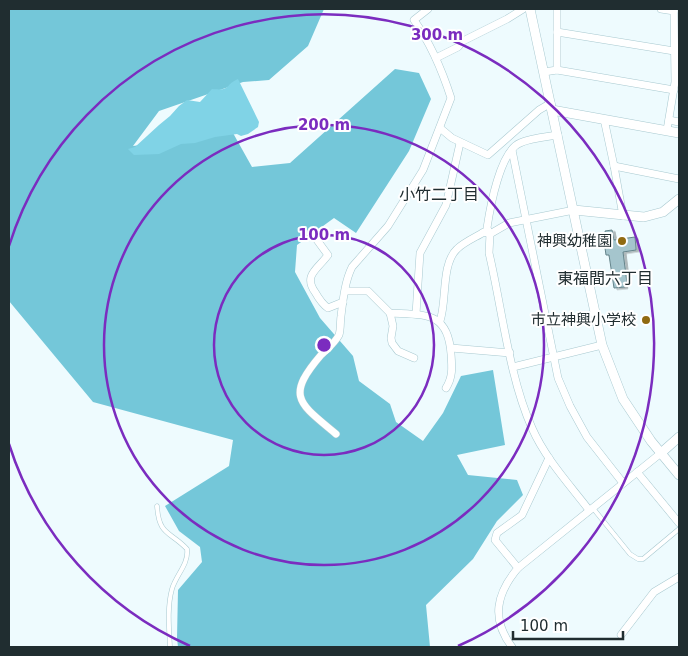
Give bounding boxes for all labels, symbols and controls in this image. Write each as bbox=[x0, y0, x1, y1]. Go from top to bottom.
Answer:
text: 300 m bbox=[411, 26, 463, 44]
text: 200 m bbox=[298, 116, 350, 134]
district label: 小竹二丁目 bbox=[399, 185, 479, 204]
text: 100 m bbox=[298, 226, 350, 244]
place label: 神興幼稚園 bbox=[537, 232, 612, 250]
marker: 神興幼稚園 bbox=[616, 235, 628, 247]
district label: 東福間六丁目 bbox=[557, 269, 653, 288]
place label: 市立神興小学校 bbox=[531, 311, 636, 329]
marker: 市立神興小学校 bbox=[640, 314, 652, 326]
centre of rings bbox=[315, 336, 333, 354]
scale bar bbox=[513, 608, 623, 640]
text: 100 m bbox=[520, 617, 568, 635]

